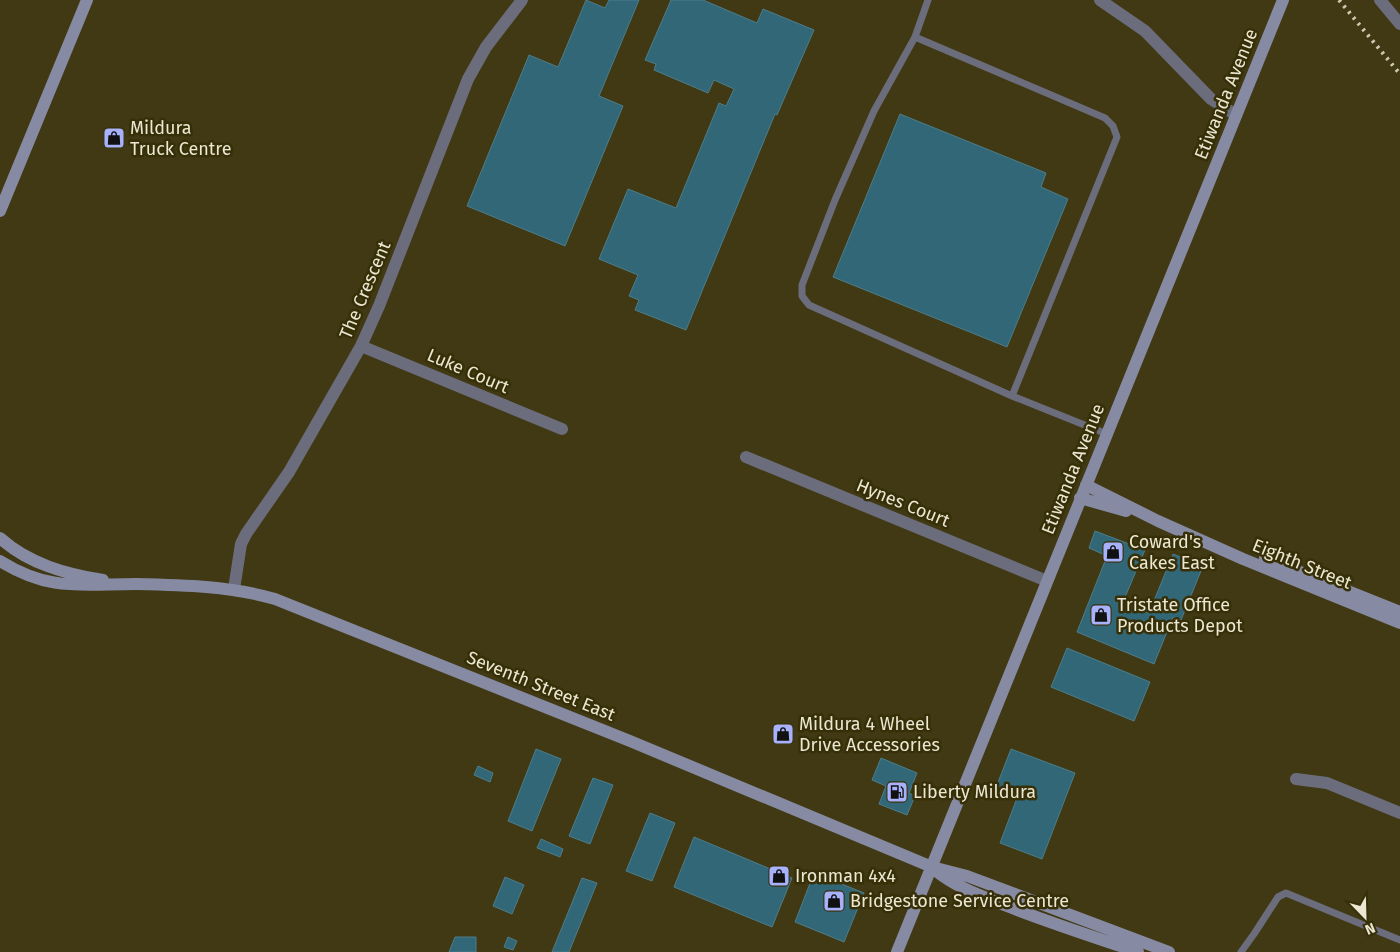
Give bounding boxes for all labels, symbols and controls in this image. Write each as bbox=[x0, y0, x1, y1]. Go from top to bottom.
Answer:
street label: Etiwanda Avenue bbox=[1190, 25, 1262, 163]
place label: Mildura Truck Centre bbox=[130, 117, 232, 160]
shop icon: Mildura Truck Centre bbox=[102, 126, 126, 150]
street label: The Crescent bbox=[335, 237, 396, 342]
street label: Luke Court bbox=[424, 344, 513, 398]
street label: Etiwanda Avenue bbox=[1037, 400, 1109, 538]
street label: Hynes Court bbox=[853, 474, 953, 532]
place label: Coward's Cakes East bbox=[1129, 531, 1215, 574]
street label: Eighth Street bbox=[1249, 534, 1355, 594]
shop icon: Coward's Cakes East bbox=[1101, 540, 1125, 564]
place label: Tristate Office Products Depot bbox=[1117, 594, 1243, 637]
shop icon: Tristate Office Products Depot bbox=[1089, 603, 1113, 627]
street label: Seventh Street East bbox=[464, 646, 619, 726]
place label: Mildura 4 Wheel Drive Accessories bbox=[799, 713, 940, 756]
shop icon: Mildura 4 Wheel Drive Accessories bbox=[771, 722, 795, 746]
fuel station icon: Liberty Mildura bbox=[885, 780, 909, 804]
place label: Liberty Mildura bbox=[913, 781, 1036, 803]
shop icon: Ironman 4x4 bbox=[767, 864, 791, 888]
place label: Ironman 4x4 bbox=[795, 865, 896, 887]
shop icon: Bridgestone Service Centre bbox=[822, 889, 846, 913]
place label: Bridgestone Service Centre bbox=[850, 890, 1069, 912]
north arrow bbox=[1340, 892, 1390, 942]
text: N bbox=[1362, 919, 1377, 938]

